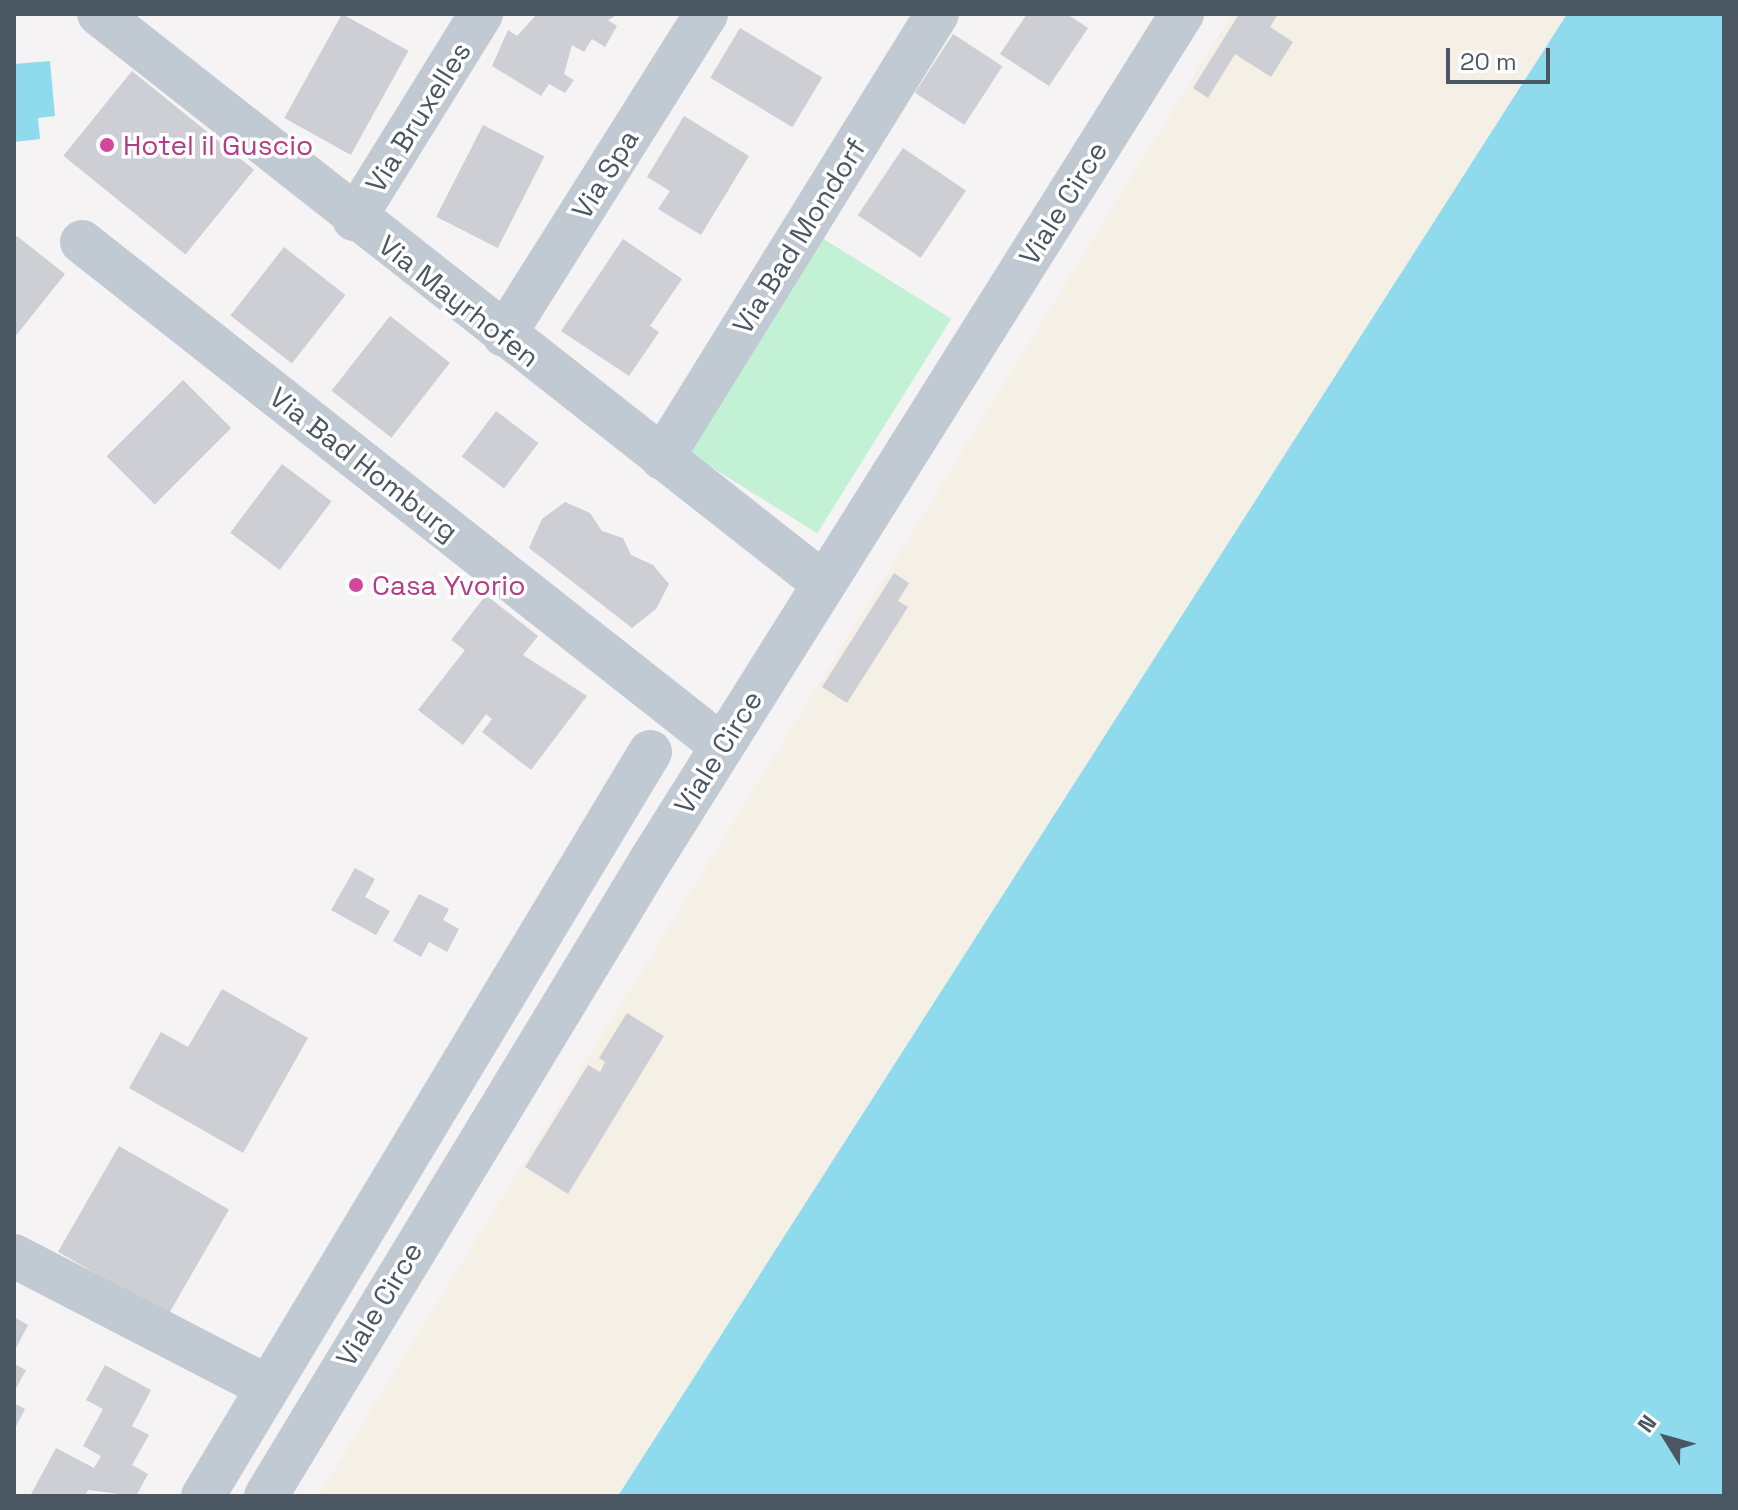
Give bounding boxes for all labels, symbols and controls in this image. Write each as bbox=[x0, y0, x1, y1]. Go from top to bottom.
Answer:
scale bar bbox=[1450, 32, 1554, 82]
street label: Via Bruxelles bbox=[358, 36, 478, 198]
text: 20 m bbox=[1460, 46, 1517, 77]
street label: Via Spa bbox=[565, 123, 645, 225]
place label: Hotel il Guscio bbox=[123, 128, 313, 162]
street label: Via Bad Mondorf bbox=[725, 132, 873, 340]
street label: Viale Circe bbox=[1012, 135, 1114, 271]
marker: Hotel il Guscio bbox=[98, 136, 116, 154]
street label: Via Mayrhofen bbox=[372, 228, 546, 374]
street label: Via Bad Homburg bbox=[263, 380, 465, 548]
place label: Casa Yvorio bbox=[372, 568, 526, 602]
marker: Casa Yvorio bbox=[347, 576, 365, 594]
street label: Viale Circe bbox=[667, 684, 769, 820]
street label: Viale Circe bbox=[329, 1236, 429, 1372]
north arrow bbox=[1626, 1398, 1706, 1478]
text: N bbox=[1631, 1409, 1662, 1438]

